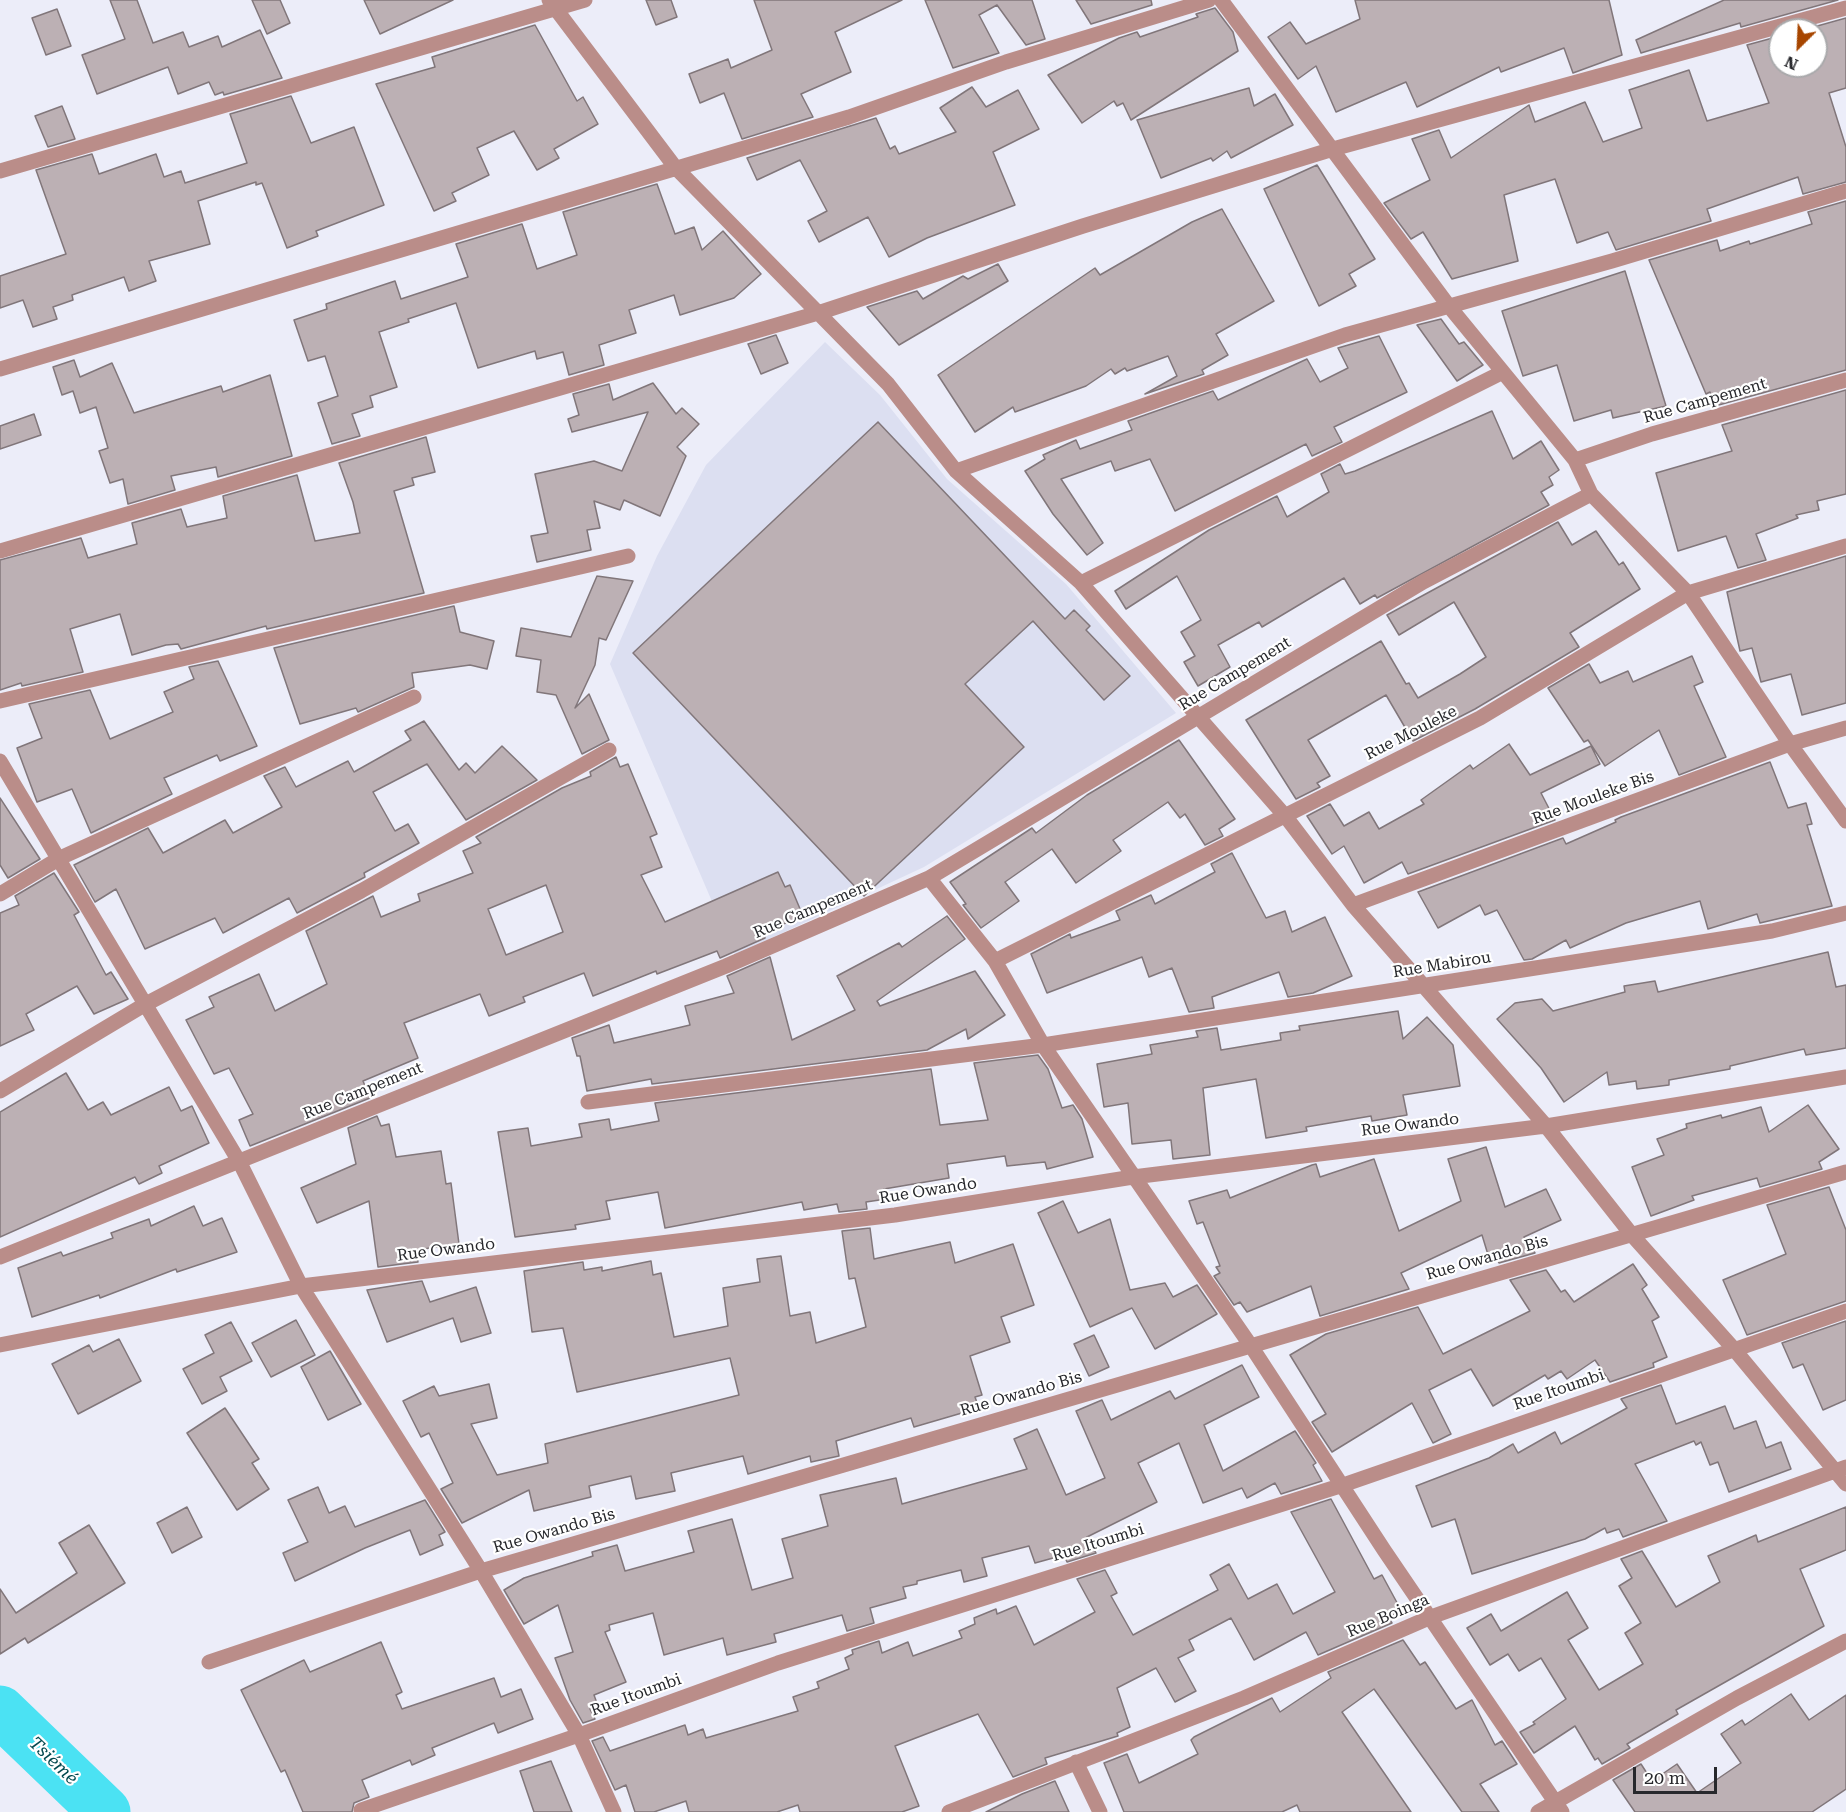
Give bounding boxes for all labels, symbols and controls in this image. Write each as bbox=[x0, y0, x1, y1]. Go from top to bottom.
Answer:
north arrow bbox=[1768, 18, 1828, 78]
text: N bbox=[1782, 52, 1801, 74]
street label: Rue Campement bbox=[1641, 374, 1769, 428]
street label: Rue Campement bbox=[1176, 633, 1294, 715]
street label: Rue Mouleke bbox=[1362, 702, 1460, 764]
street label: Rue Mouleke Bis bbox=[1530, 767, 1656, 829]
street label: Rue Campement bbox=[751, 875, 875, 943]
street label: Rue Mabirou bbox=[1392, 948, 1492, 982]
street label: Rue Campement bbox=[300, 1058, 426, 1124]
street label: Rue Owando bbox=[1360, 1109, 1460, 1141]
street label: Rue Owando bbox=[878, 1174, 978, 1208]
street label: Rue Owando Bis bbox=[1424, 1231, 1550, 1285]
street label: Rue Owando bbox=[396, 1234, 496, 1266]
street label: Rue Itoumbi bbox=[1511, 1365, 1607, 1415]
street label: Rue Owando Bis bbox=[958, 1367, 1084, 1421]
street label: Rue Owando Bis bbox=[491, 1504, 617, 1558]
street label: Rue Itoumbi bbox=[1050, 1520, 1146, 1566]
street label: Rue Boinga bbox=[1344, 1590, 1432, 1642]
street label: Rue Itoumbi bbox=[588, 1670, 684, 1720]
water label: Tsiémé bbox=[24, 1733, 82, 1789]
scale bar bbox=[1636, 1755, 1720, 1793]
text: 20 m bbox=[1644, 1767, 1685, 1788]

